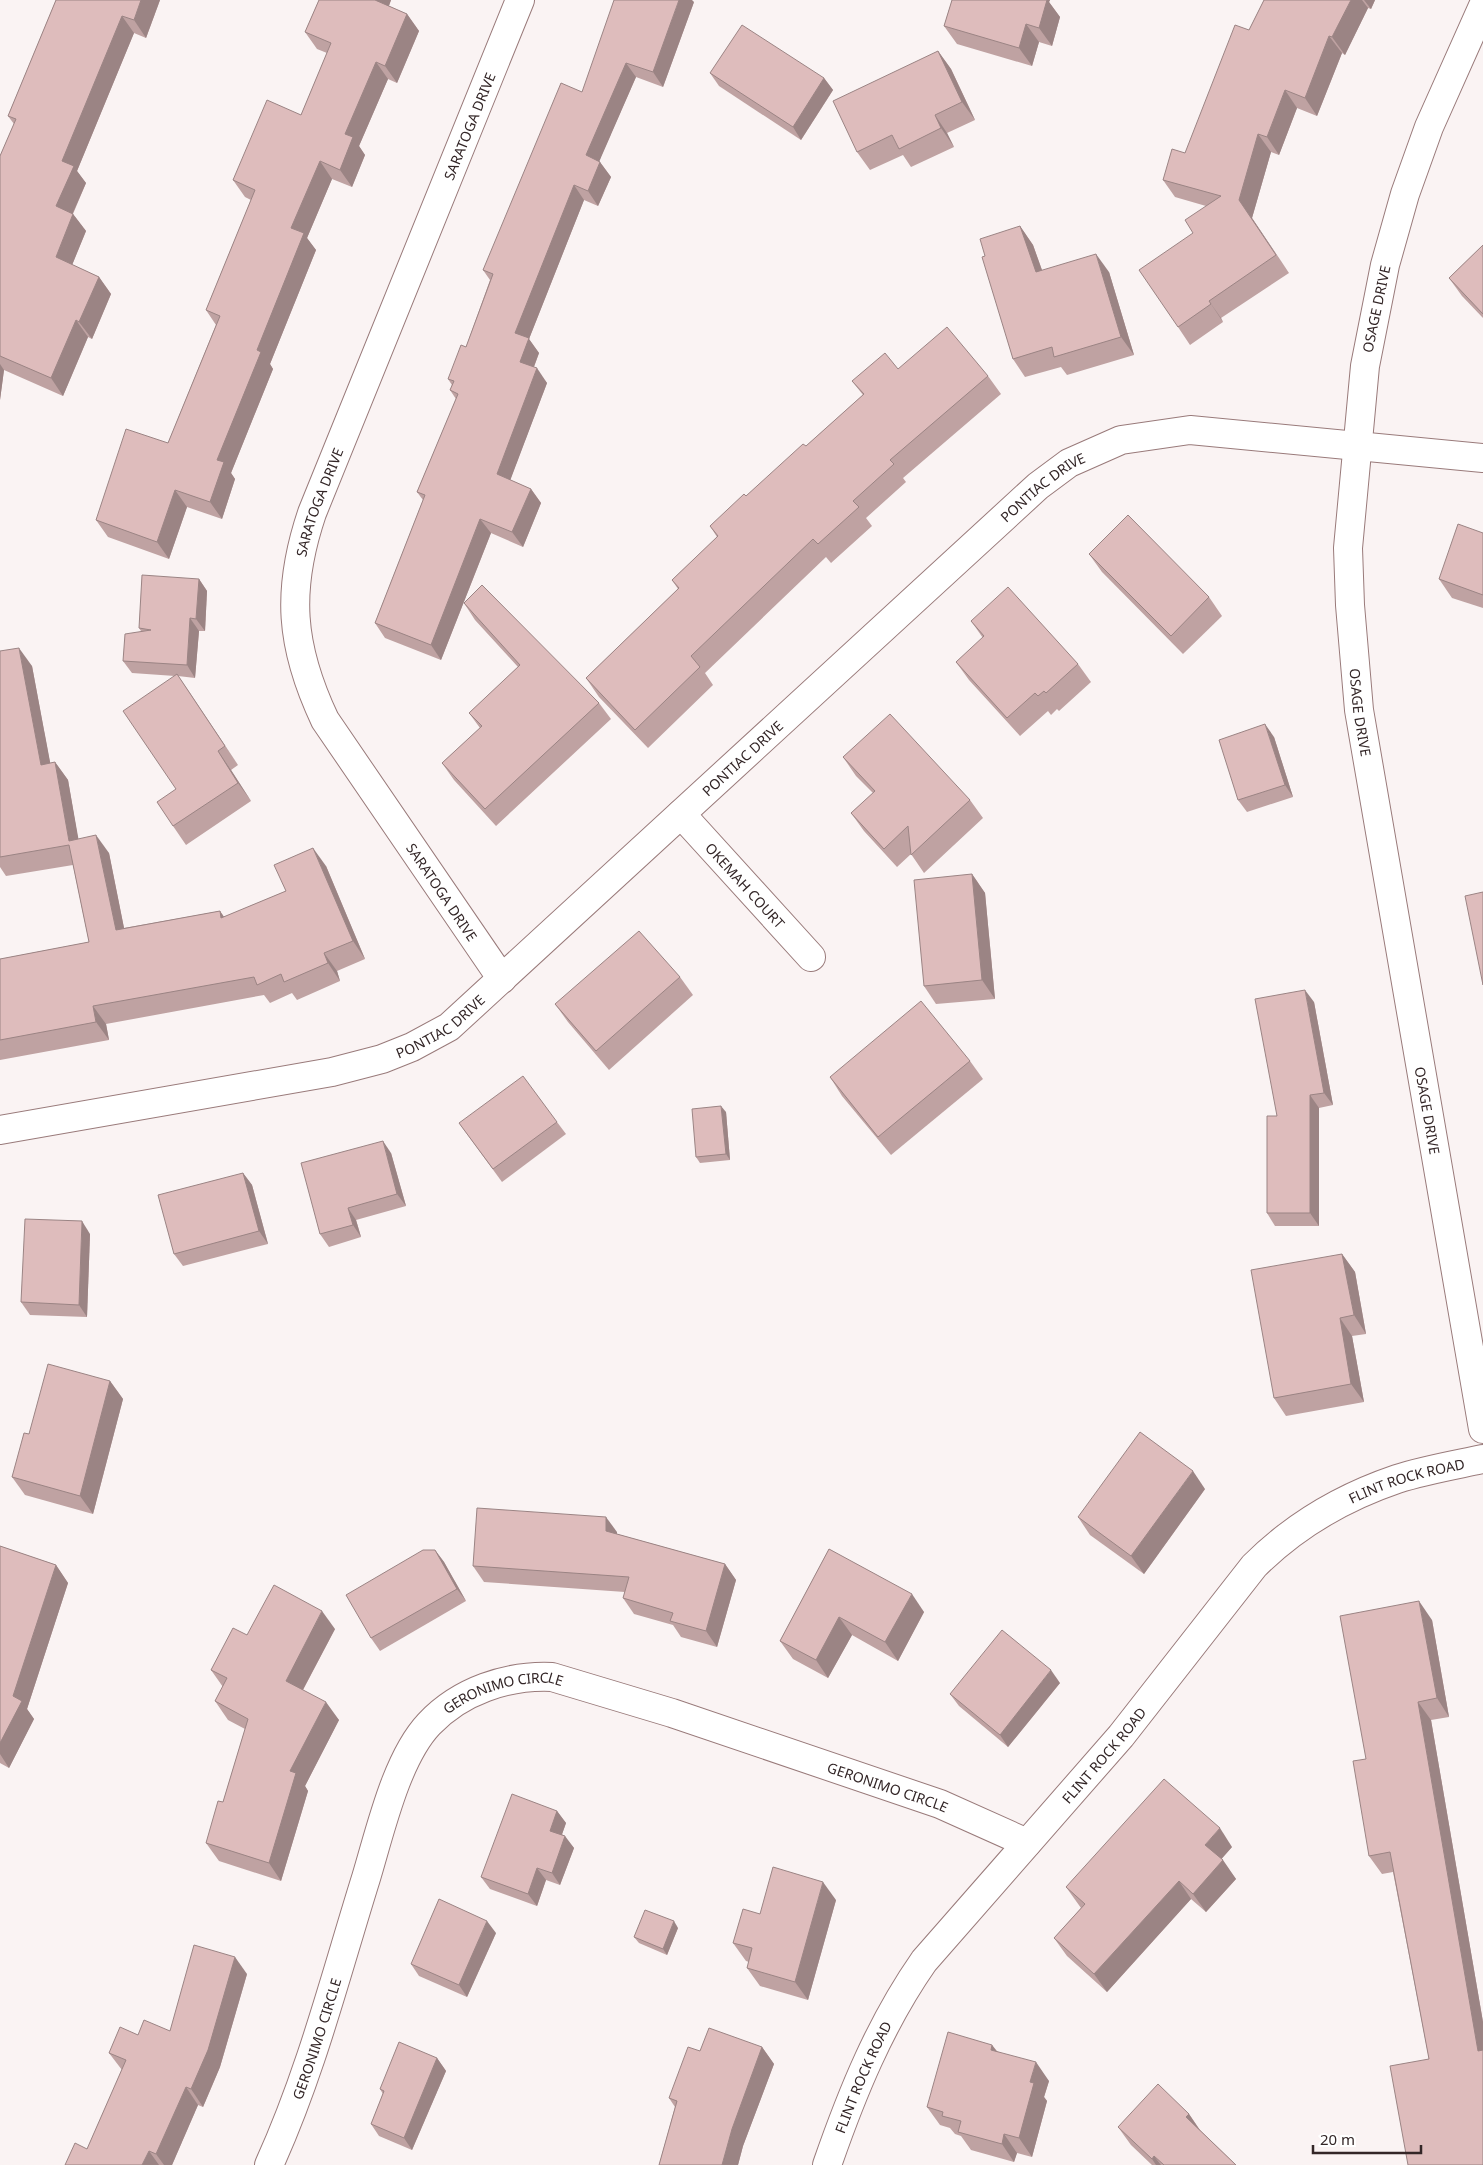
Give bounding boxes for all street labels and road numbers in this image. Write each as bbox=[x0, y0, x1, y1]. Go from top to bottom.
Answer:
street label: SARATOGA DRIVE bbox=[439, 69, 499, 183]
street label: OSAGE DRIVE bbox=[1357, 264, 1395, 354]
street label: SARATOGA DRIVE bbox=[291, 445, 347, 558]
street label: PONTIAC DRIVE bbox=[996, 448, 1088, 526]
street label: OSAGE DRIVE bbox=[1346, 667, 1376, 758]
street label: PONTIAC DRIVE bbox=[697, 716, 787, 800]
street label: OKEMAH COURT bbox=[702, 838, 790, 932]
street label: SARATOGA DRIVE bbox=[402, 839, 482, 945]
street label: PONTIAC DRIVE bbox=[393, 990, 488, 1062]
street label: OSAGE DRIVE bbox=[1411, 1065, 1445, 1156]
street label: FLINT ROCK ROAD bbox=[1345, 1454, 1466, 1507]
street label: GERONIMO CIRCLE bbox=[439, 1667, 566, 1718]
street label: FLINT ROCK ROAD bbox=[1057, 1703, 1150, 1807]
street label: GERONIMO CIRCLE bbox=[825, 1757, 952, 1816]
street label: GERONIMO CIRCLE bbox=[287, 1976, 345, 2102]
street label: FLINT ROCK ROAD bbox=[830, 2017, 895, 2136]

